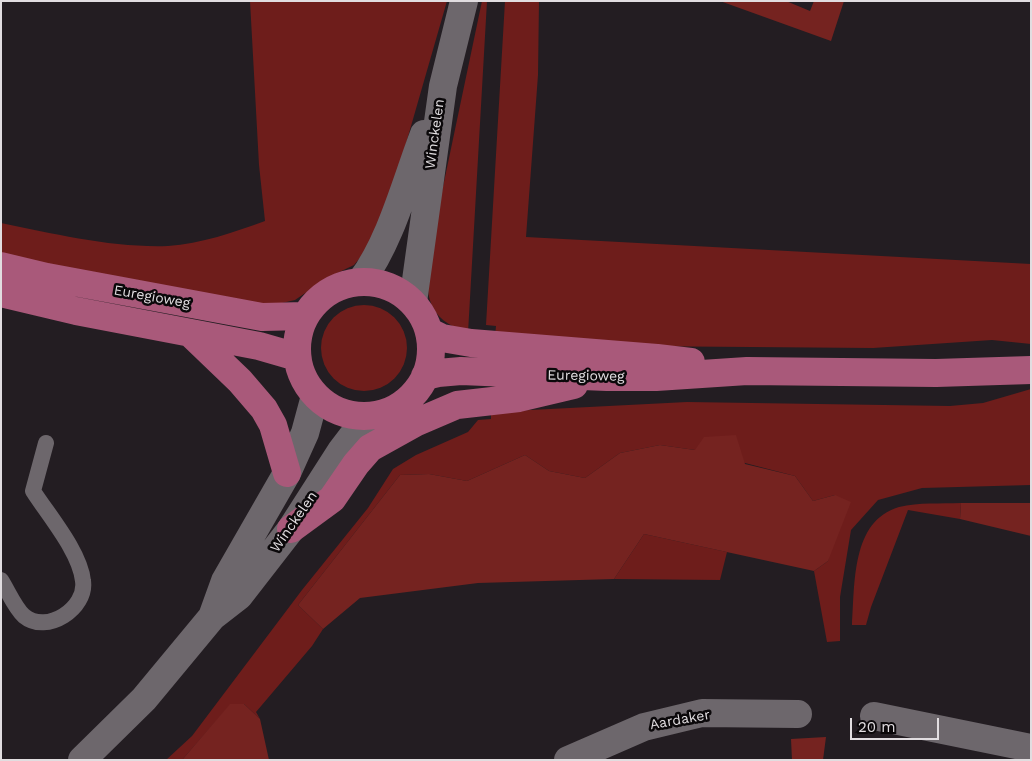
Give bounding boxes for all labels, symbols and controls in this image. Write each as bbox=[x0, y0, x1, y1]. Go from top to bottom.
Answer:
street label: Winckelen bbox=[422, 98, 448, 170]
street label: Euregioweg bbox=[112, 282, 192, 312]
street label: Euregioweg bbox=[547, 367, 625, 385]
street label: Winckelen bbox=[267, 488, 321, 556]
street label: Aardaker bbox=[649, 706, 711, 734]
scale bar bbox=[852, 708, 941, 740]
text: 20 m bbox=[858, 718, 896, 736]

